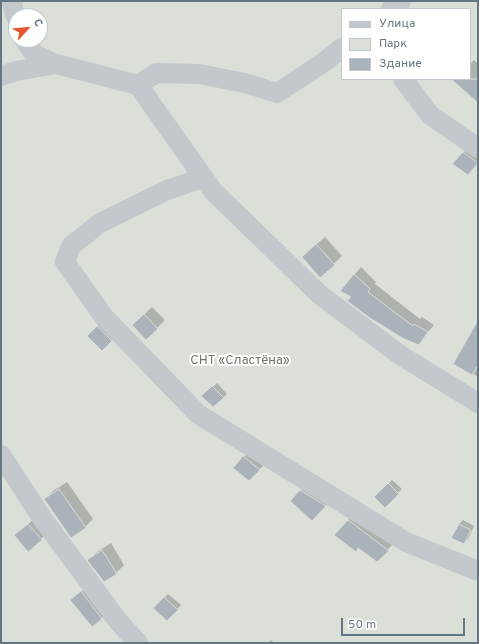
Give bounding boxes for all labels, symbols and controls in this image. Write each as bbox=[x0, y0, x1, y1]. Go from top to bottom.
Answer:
north arrow bbox=[8, 8, 48, 48]
legend bbox=[341, 8, 471, 80]
text: Улица bbox=[379, 16, 415, 32]
text: С bbox=[30, 17, 46, 29]
text: Парк bbox=[379, 36, 407, 52]
text: Здание bbox=[379, 56, 422, 72]
park label: СНТ «Сластёна» bbox=[190, 353, 290, 369]
scale bar bbox=[343, 610, 467, 636]
text: 50 m bbox=[348, 617, 376, 633]

